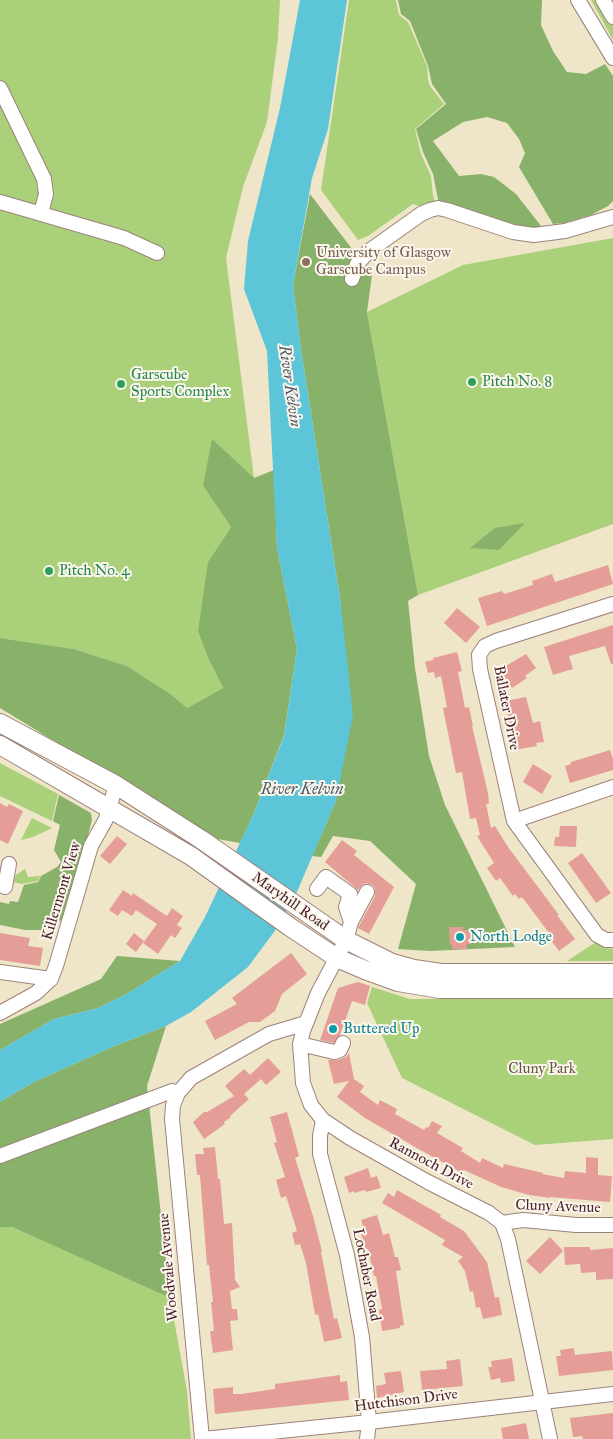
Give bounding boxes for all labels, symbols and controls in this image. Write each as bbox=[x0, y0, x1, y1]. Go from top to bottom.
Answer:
place label: University of Glasgow Garscube Campus bbox=[316, 244, 451, 279]
marker: University of Glasgow Garscube Campus bbox=[300, 256, 312, 268]
water label: River Kelvin bbox=[274, 344, 304, 428]
place label: Garscube Sports Complex bbox=[131, 366, 229, 401]
place label: Pitch No. 8 bbox=[482, 373, 552, 391]
marker: Pitch No. 8 bbox=[466, 376, 478, 388]
marker: Garscube Sports Complex bbox=[115, 378, 127, 390]
place label: Pitch No. 4 bbox=[59, 562, 130, 580]
marker: Pitch No. 4 bbox=[43, 565, 55, 577]
street label: Ballater Drive bbox=[489, 664, 523, 752]
water label: River Kelvin bbox=[261, 780, 343, 800]
street label: Killermont View bbox=[38, 840, 86, 942]
street label: Maryhill Road bbox=[248, 869, 332, 935]
place label: North Lodge bbox=[470, 928, 552, 946]
marker: North Lodge bbox=[454, 931, 466, 943]
place label: Buttered Up bbox=[343, 1020, 419, 1038]
marker: Buttered Up bbox=[327, 1023, 339, 1035]
park label: Cluny Park bbox=[508, 1060, 576, 1078]
street label: Rannoch Drive bbox=[386, 1134, 476, 1194]
street label: Cluny Avenue bbox=[515, 1197, 601, 1217]
street label: Woodvale Avenue bbox=[155, 1212, 183, 1322]
street label: Lochaber Road bbox=[348, 1227, 384, 1323]
street label: Hutchison Drive bbox=[353, 1386, 459, 1416]

